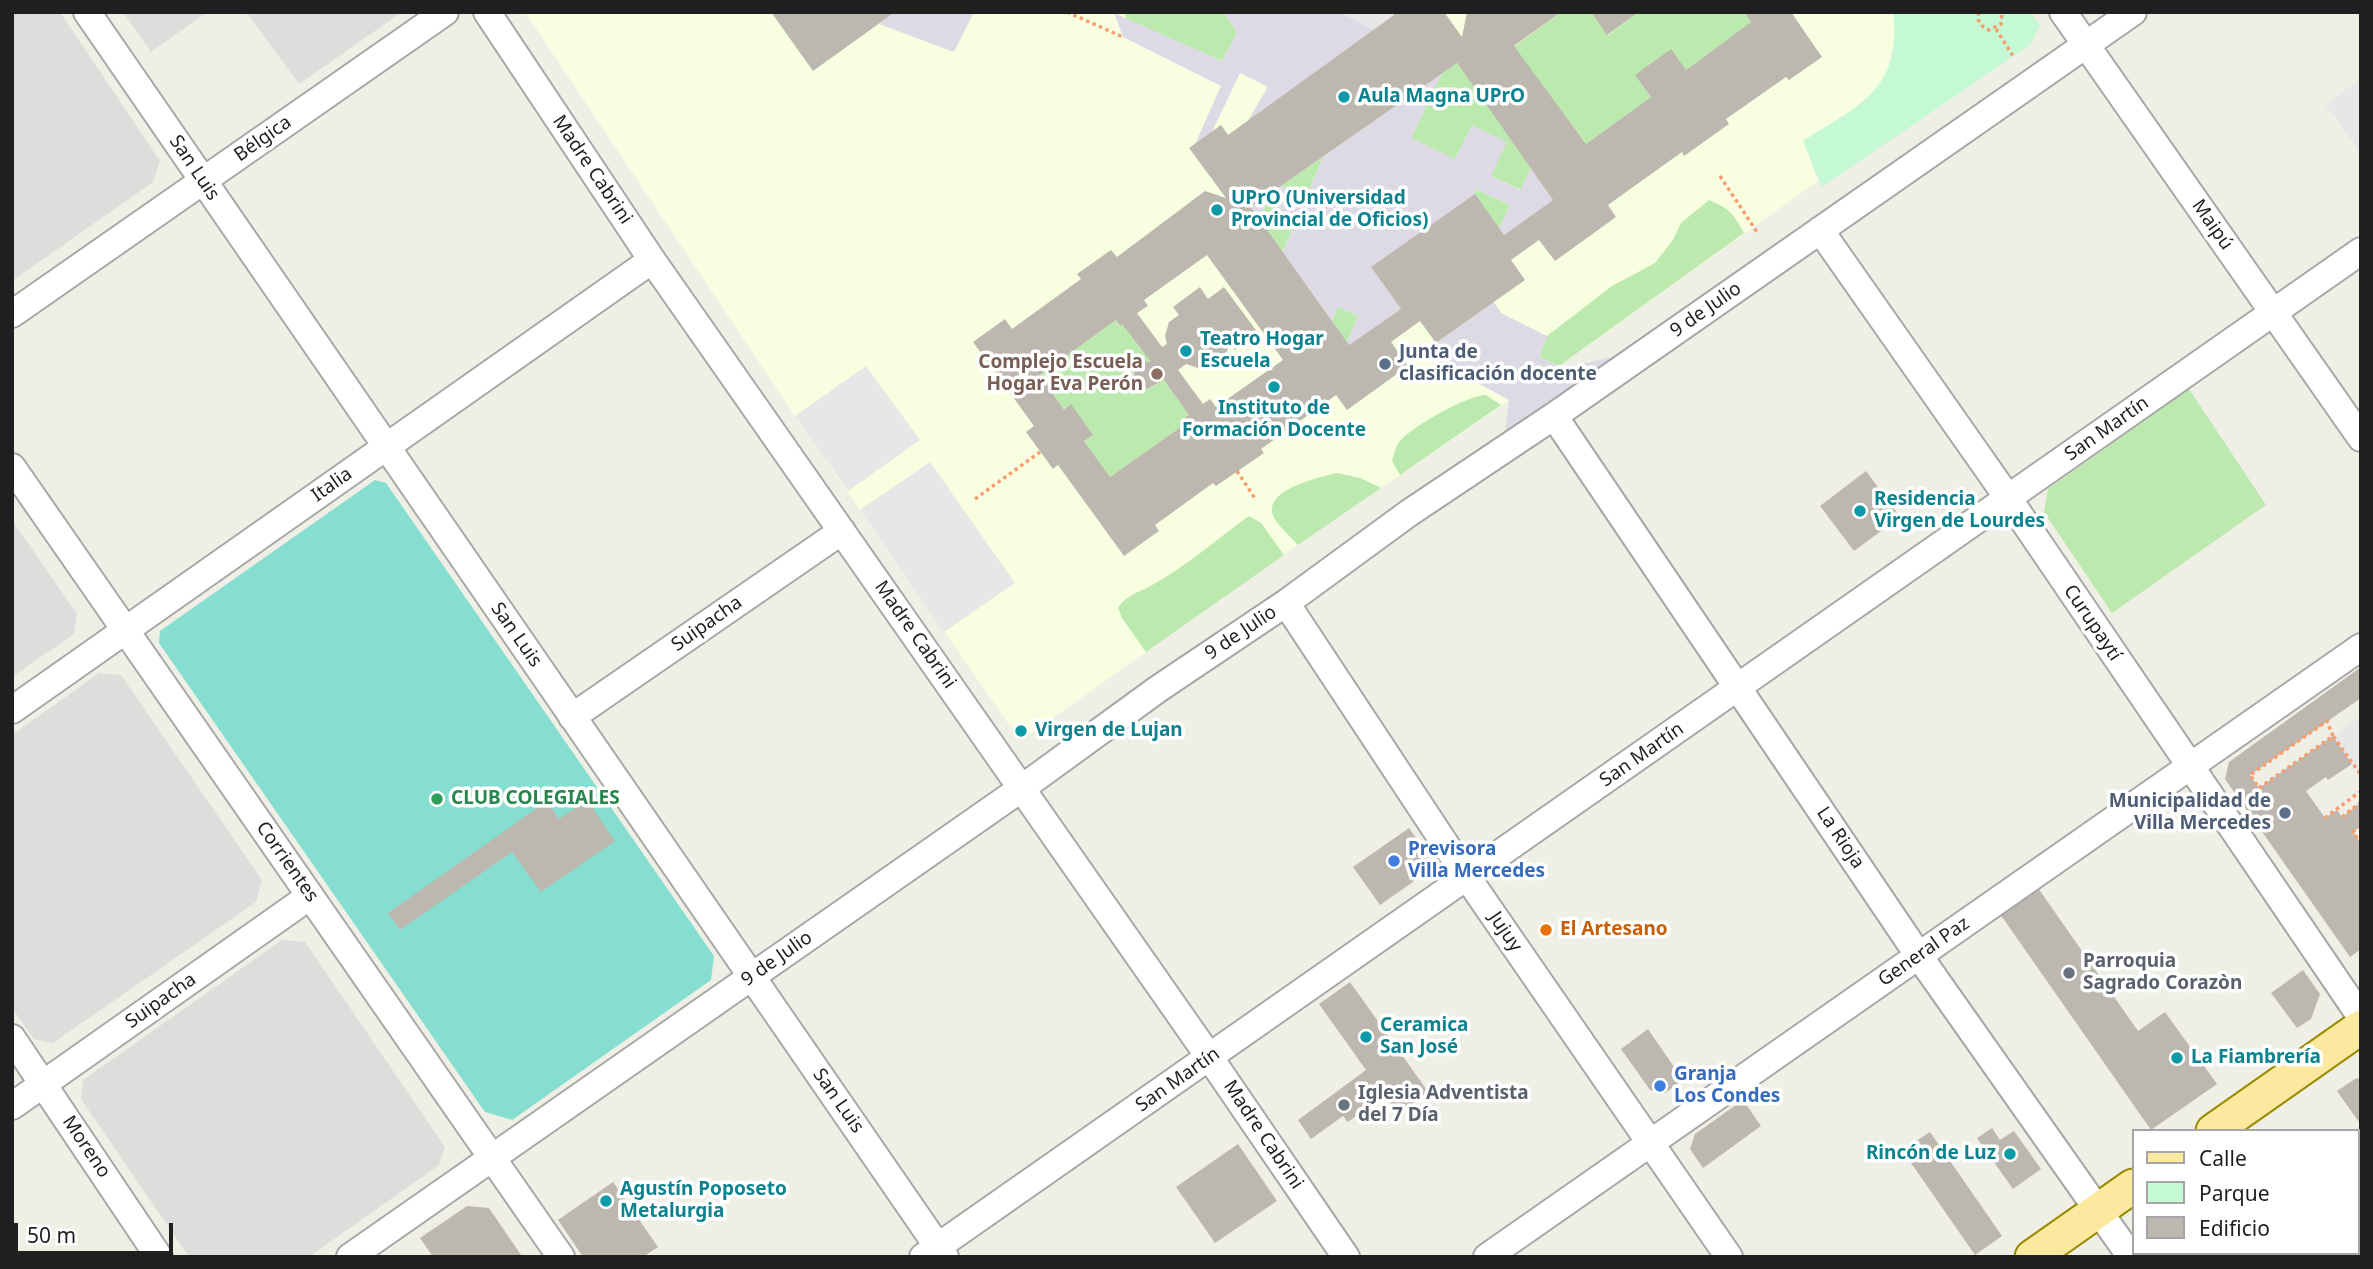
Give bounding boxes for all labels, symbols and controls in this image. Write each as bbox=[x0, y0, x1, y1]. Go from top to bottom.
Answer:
place label: Aula Magna UPrO bbox=[1358, 86, 1525, 108]
marker: Aula Magna UPrO bbox=[1336, 89, 1352, 105]
street label: Bélgica bbox=[230, 111, 296, 167]
street label: Madre Cabrini bbox=[547, 111, 637, 229]
street label: San Luis bbox=[164, 131, 224, 205]
place label: UPrO (Universidad Provincial de Oficios) bbox=[1231, 188, 1428, 232]
street label: Maipú bbox=[2187, 195, 2237, 255]
marker: UPrO (Universidad Provincial de Oficios) bbox=[1209, 202, 1225, 218]
street label: 9 de Julio bbox=[1666, 277, 1746, 343]
place label: Teatro Hogar Escuela bbox=[1200, 329, 1324, 373]
place label: Junta de clasificación docente bbox=[1399, 342, 1597, 386]
marker: Teatro Hogar Escuela bbox=[1178, 343, 1194, 359]
place label: Complejo Escuela Hogar Eva Perón bbox=[978, 352, 1143, 396]
marker: Junta de clasificación docente bbox=[1377, 356, 1393, 372]
marker: Complejo Escuela Hogar Eva Perón bbox=[1149, 366, 1165, 382]
marker: Instituto de Formación Docente bbox=[1266, 379, 1282, 395]
street label: San Martín bbox=[2061, 392, 2153, 466]
place label: Instituto de Formación Docente bbox=[1182, 398, 1366, 442]
street label: Italia bbox=[307, 463, 357, 507]
place label: Residencia Virgen de Lourdes bbox=[1874, 489, 2045, 533]
marker: Residencia Virgen de Lourdes bbox=[1852, 503, 1868, 519]
street label: Madre Cabrini bbox=[869, 577, 961, 693]
street label: Curupaytí bbox=[2058, 581, 2126, 665]
street label: Suipacha bbox=[667, 591, 747, 657]
street label: San Luis bbox=[486, 598, 546, 672]
street label: 9 de Julio bbox=[1201, 601, 1281, 665]
street label: San Martín bbox=[1596, 718, 1688, 792]
place label: Virgen de Lujan bbox=[1035, 720, 1183, 742]
marker: Virgen de Lujan bbox=[1013, 723, 1029, 739]
place label: CLUB COLEGIALES bbox=[451, 788, 620, 810]
marker: CLUB COLEGIALES bbox=[429, 791, 445, 807]
place label: Municipalidad de Villa Mercedes bbox=[2109, 791, 2271, 835]
street label: La Rioja bbox=[1811, 803, 1869, 873]
marker: Municipalidad de Villa Mercedes bbox=[2277, 805, 2293, 821]
street label: Corrientes bbox=[251, 817, 323, 907]
place label: Previsora Villa Mercedes bbox=[1408, 839, 1545, 883]
marker: Previsora Villa Mercedes bbox=[1386, 853, 1402, 869]
street label: Jujuy bbox=[1483, 908, 1527, 956]
street label: General Paz bbox=[1874, 912, 1974, 992]
place label: El Artesano bbox=[1560, 919, 1668, 941]
marker: El Artesano bbox=[1538, 922, 1554, 938]
street label: 9 de Julio bbox=[737, 926, 817, 992]
place label: Parroquia Sagrado Corazòn bbox=[2083, 951, 2242, 995]
marker: Parroquia Sagrado Corazòn bbox=[2061, 965, 2077, 981]
street label: Suipacha bbox=[121, 968, 201, 1034]
place label: Ceramica San José bbox=[1380, 1015, 1468, 1059]
marker: Ceramica San José bbox=[1358, 1029, 1374, 1045]
street label: San Martín bbox=[1132, 1043, 1224, 1117]
place label: La Fiambrería bbox=[2191, 1047, 2321, 1069]
marker: La Fiambrería bbox=[2169, 1050, 2185, 1066]
street label: San Luis bbox=[808, 1064, 868, 1138]
place label: Granja Los Condes bbox=[1674, 1064, 1780, 1108]
street label: Madre Cabrini bbox=[1218, 1076, 1308, 1194]
marker: Granja Los Condes bbox=[1652, 1078, 1668, 1094]
place label: Iglesia Adventista del 7 Día bbox=[1358, 1083, 1529, 1127]
marker: Iglesia Adventista del 7 Día bbox=[1336, 1097, 1352, 1113]
street label: Moreno bbox=[57, 1112, 115, 1182]
legend bbox=[2132, 1129, 2359, 1255]
place label: Rincón de Luz bbox=[1866, 1143, 1996, 1165]
text: Calle bbox=[2199, 1144, 2247, 1172]
marker: Rincón de Luz bbox=[2002, 1146, 2018, 1162]
place label: Agustín Poposeto Metalurgia bbox=[620, 1179, 787, 1223]
text: Parque bbox=[2199, 1179, 2269, 1207]
marker: Agustín Poposeto Metalurgia bbox=[598, 1193, 614, 1209]
scale bar bbox=[18, 1210, 177, 1254]
text: Edificio bbox=[2199, 1214, 2270, 1242]
text: 50 m bbox=[27, 1221, 76, 1249]

